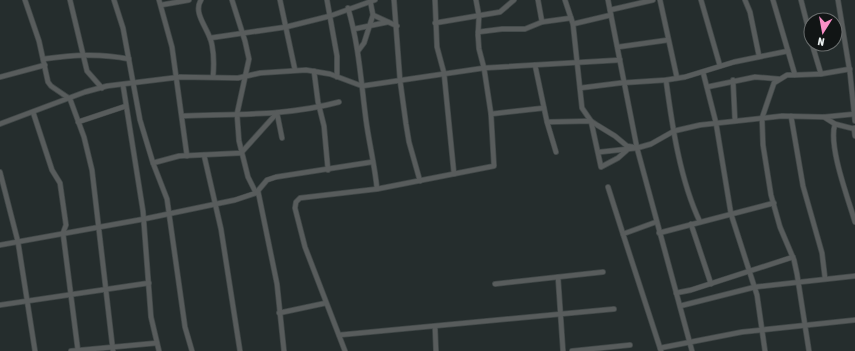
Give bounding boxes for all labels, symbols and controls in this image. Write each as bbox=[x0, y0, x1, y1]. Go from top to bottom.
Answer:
north arrow bbox=[803, 12, 843, 52]
text: N bbox=[817, 35, 825, 48]

